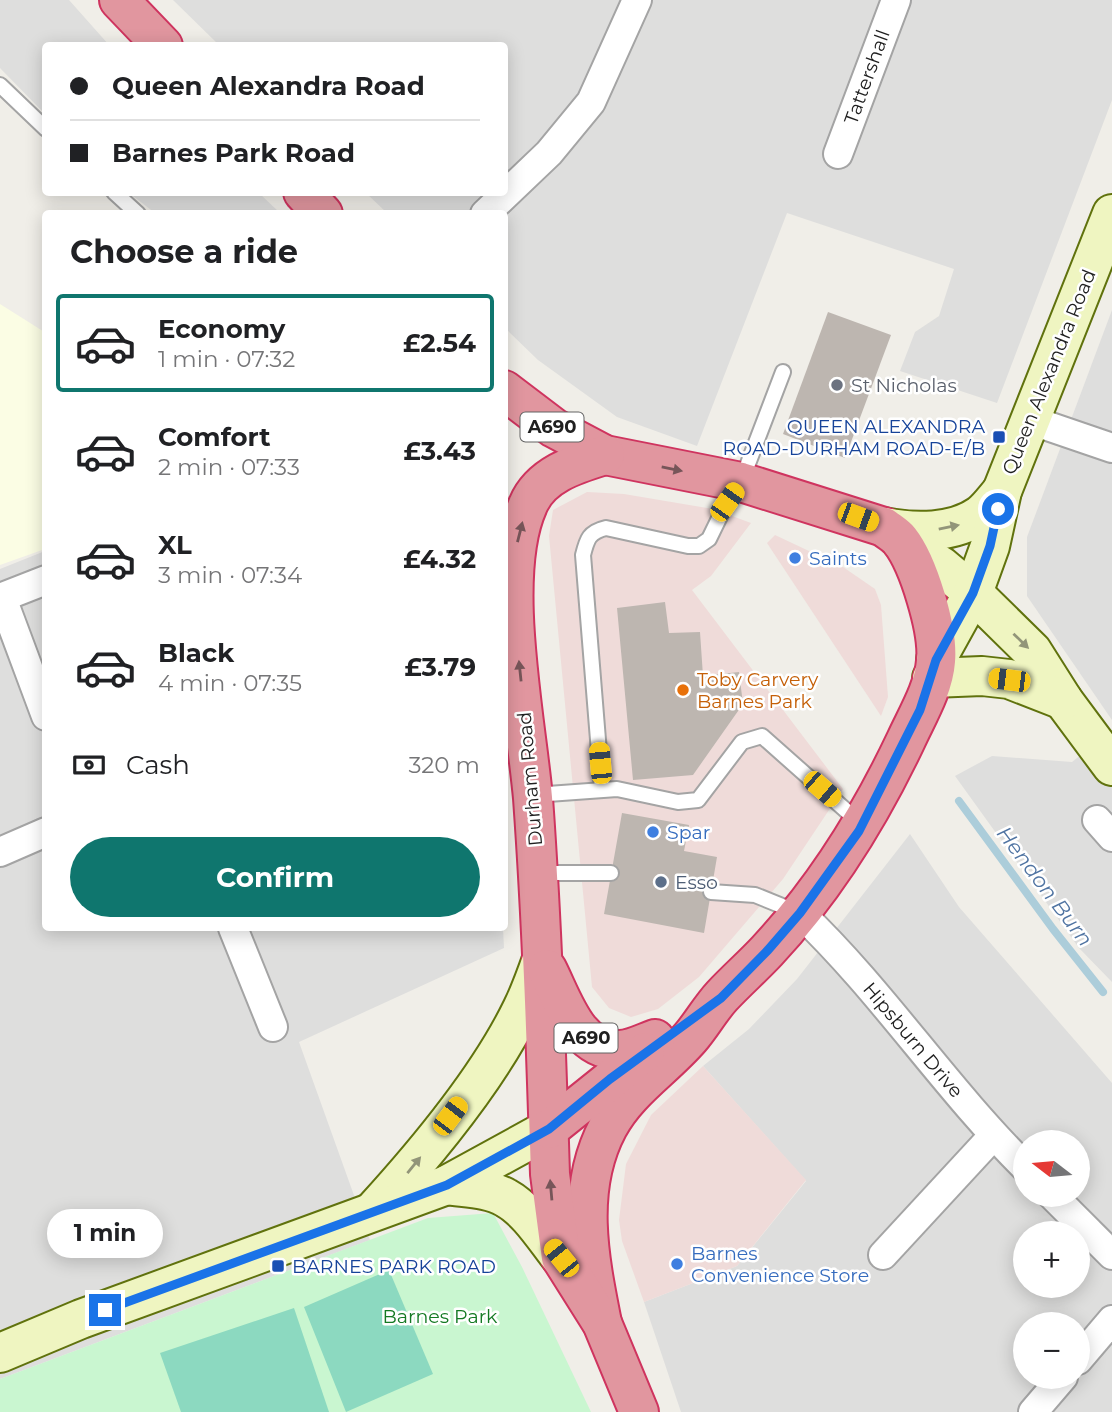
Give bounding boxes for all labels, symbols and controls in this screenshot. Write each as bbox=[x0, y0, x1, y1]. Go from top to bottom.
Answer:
street label: Tattershall bbox=[839, 27, 895, 127]
text: Queen Alexandra Road bbox=[112, 70, 425, 102]
text: Barnes Park Road bbox=[112, 137, 355, 169]
text: Choose a ride bbox=[70, 232, 298, 271]
street label: Queen Alexandra Road bbox=[997, 266, 1101, 478]
icon: car bbox=[74, 312, 137, 375]
text: Economy bbox=[158, 313, 285, 345]
text: £2.54 bbox=[403, 327, 476, 359]
text: 1 min · 07:32 bbox=[158, 345, 295, 373]
place label: St Nicholas bbox=[851, 374, 957, 397]
marker: St Nicholas bbox=[829, 377, 845, 393]
road number: A690 bbox=[520, 412, 584, 442]
place label: QUEEN ALEXANDRA ROAD-DURHAM ROAD-E/B bbox=[723, 415, 985, 460]
icon: car bbox=[74, 420, 137, 483]
text: Comfort bbox=[158, 421, 270, 453]
marker: QUEEN ALEXANDRA ROAD-DURHAM ROAD-E/B bbox=[991, 429, 1007, 445]
text: £3.43 bbox=[404, 435, 476, 467]
text: 2 min · 07:33 bbox=[158, 453, 300, 481]
one-way arrow bbox=[661, 463, 683, 474]
car bbox=[707, 479, 748, 525]
route start bbox=[982, 493, 1014, 525]
car bbox=[835, 500, 882, 534]
one-way arrow bbox=[515, 521, 526, 543]
one-way arrow bbox=[938, 521, 960, 532]
icon: car bbox=[74, 528, 137, 591]
text: XL bbox=[158, 529, 192, 561]
text: £4.32 bbox=[403, 543, 476, 575]
place label: Saints bbox=[809, 547, 867, 570]
marker: Saints bbox=[787, 550, 803, 566]
text: 3 min · 07:34 bbox=[158, 561, 302, 589]
one-way arrow bbox=[1013, 632, 1030, 649]
icon: car bbox=[74, 636, 137, 699]
text: Black bbox=[158, 637, 234, 669]
text: £3.79 bbox=[404, 651, 476, 683]
one-way arrow bbox=[514, 660, 525, 682]
car bbox=[987, 667, 1032, 693]
place label: Toby Carvery Barnes Park bbox=[697, 668, 819, 713]
text: 4 min · 07:35 bbox=[158, 669, 302, 697]
marker: Toby Carvery Barnes Park bbox=[675, 682, 691, 698]
street label: Durham Road bbox=[513, 711, 547, 847]
car bbox=[588, 741, 613, 785]
icon: cash bbox=[70, 746, 108, 784]
text: Cash bbox=[126, 749, 190, 781]
text: 320 m bbox=[408, 751, 480, 779]
car bbox=[800, 767, 845, 811]
place label: Spar bbox=[667, 821, 710, 844]
water label: Hendon Burn bbox=[992, 821, 1098, 951]
marker: Spar bbox=[645, 824, 661, 840]
button: Confirm bbox=[70, 837, 480, 917]
place label: Esso bbox=[675, 871, 718, 894]
marker: Esso bbox=[653, 874, 669, 890]
street label: Hipsburn Drive bbox=[858, 978, 968, 1102]
road number: A690 bbox=[554, 1023, 618, 1052]
car bbox=[429, 1093, 472, 1139]
north arrow bbox=[1013, 1130, 1090, 1208]
map controls bbox=[1013, 1130, 1090, 1389]
one-way arrow bbox=[406, 1156, 421, 1173]
one-way arrow bbox=[546, 1179, 557, 1201]
callout: 1 min bbox=[47, 1208, 163, 1258]
text: 1 min bbox=[74, 1219, 136, 1247]
button: + bbox=[1013, 1221, 1090, 1298]
car bbox=[540, 1235, 583, 1281]
place label: Barnes Convenience Store bbox=[691, 1242, 869, 1287]
place label: BARNES PARK ROAD bbox=[292, 1255, 496, 1278]
marker: Barnes Convenience Store bbox=[669, 1256, 685, 1272]
marker: BARNES PARK ROAD bbox=[270, 1258, 286, 1274]
route end bbox=[89, 1294, 121, 1326]
park label: Barnes Park bbox=[383, 1305, 498, 1328]
button: − bbox=[1013, 1312, 1090, 1389]

